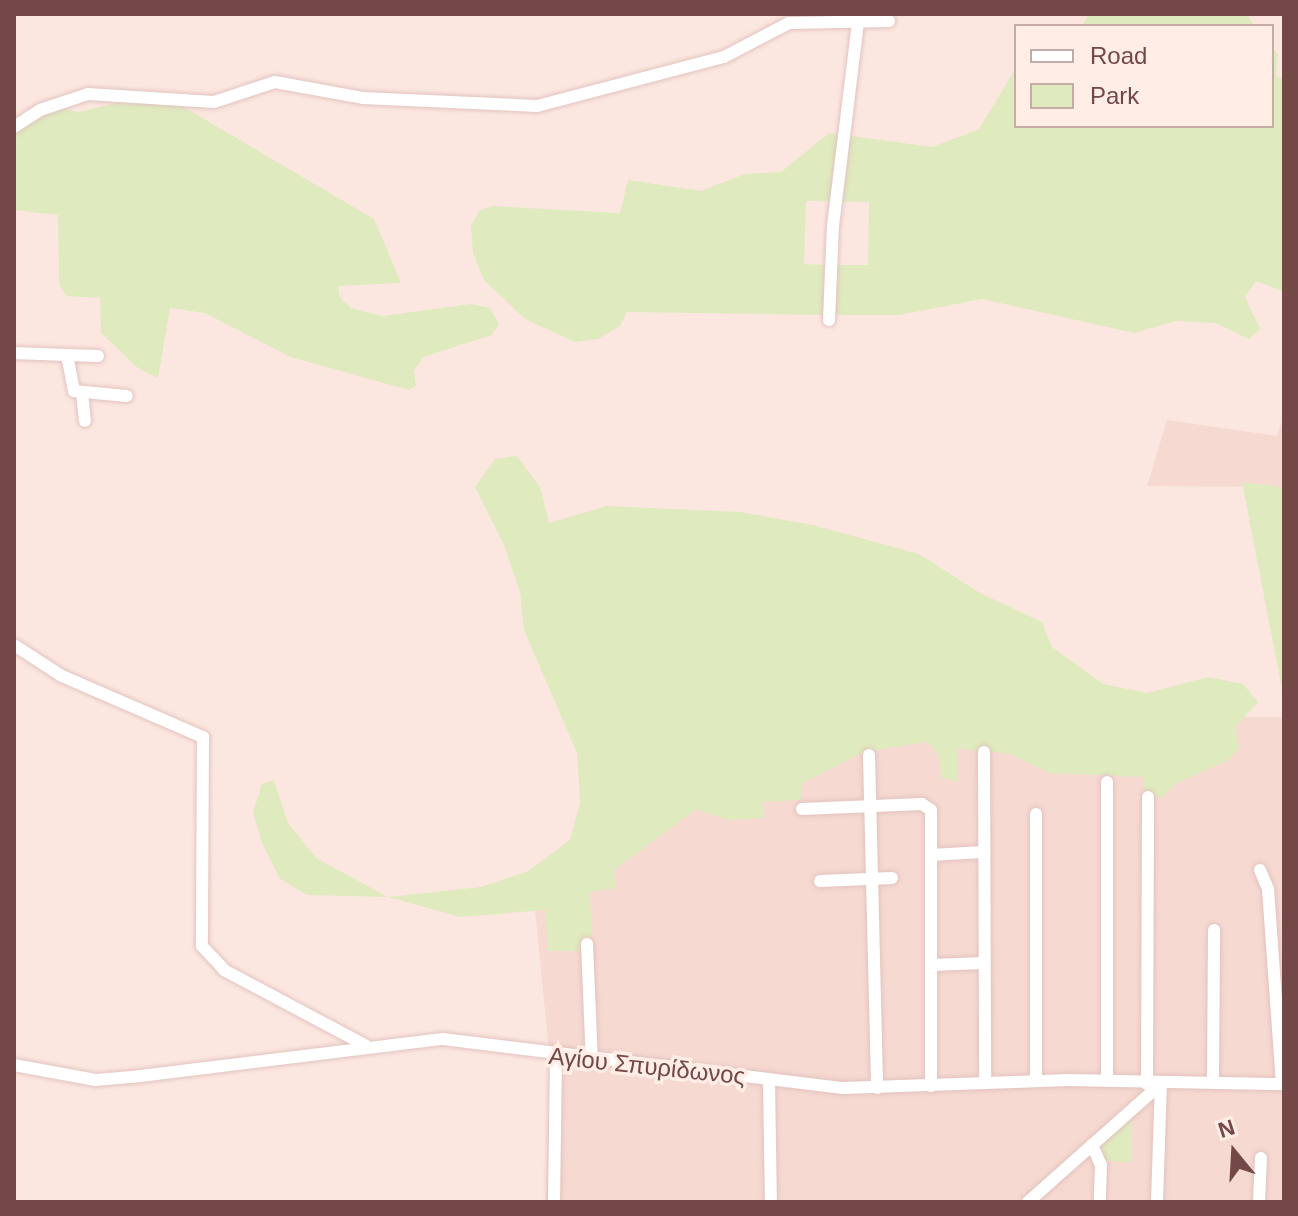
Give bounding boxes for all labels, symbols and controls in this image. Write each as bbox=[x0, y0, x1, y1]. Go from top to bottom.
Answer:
legend bbox=[1014, 24, 1274, 128]
text: Road bbox=[1090, 42, 1147, 69]
text: Park bbox=[1090, 82, 1139, 109]
street label: Αγίου Σπυρίδωνος bbox=[547, 1041, 747, 1091]
north arrow bbox=[1194, 1112, 1274, 1192]
text: N bbox=[1215, 1114, 1238, 1143]

